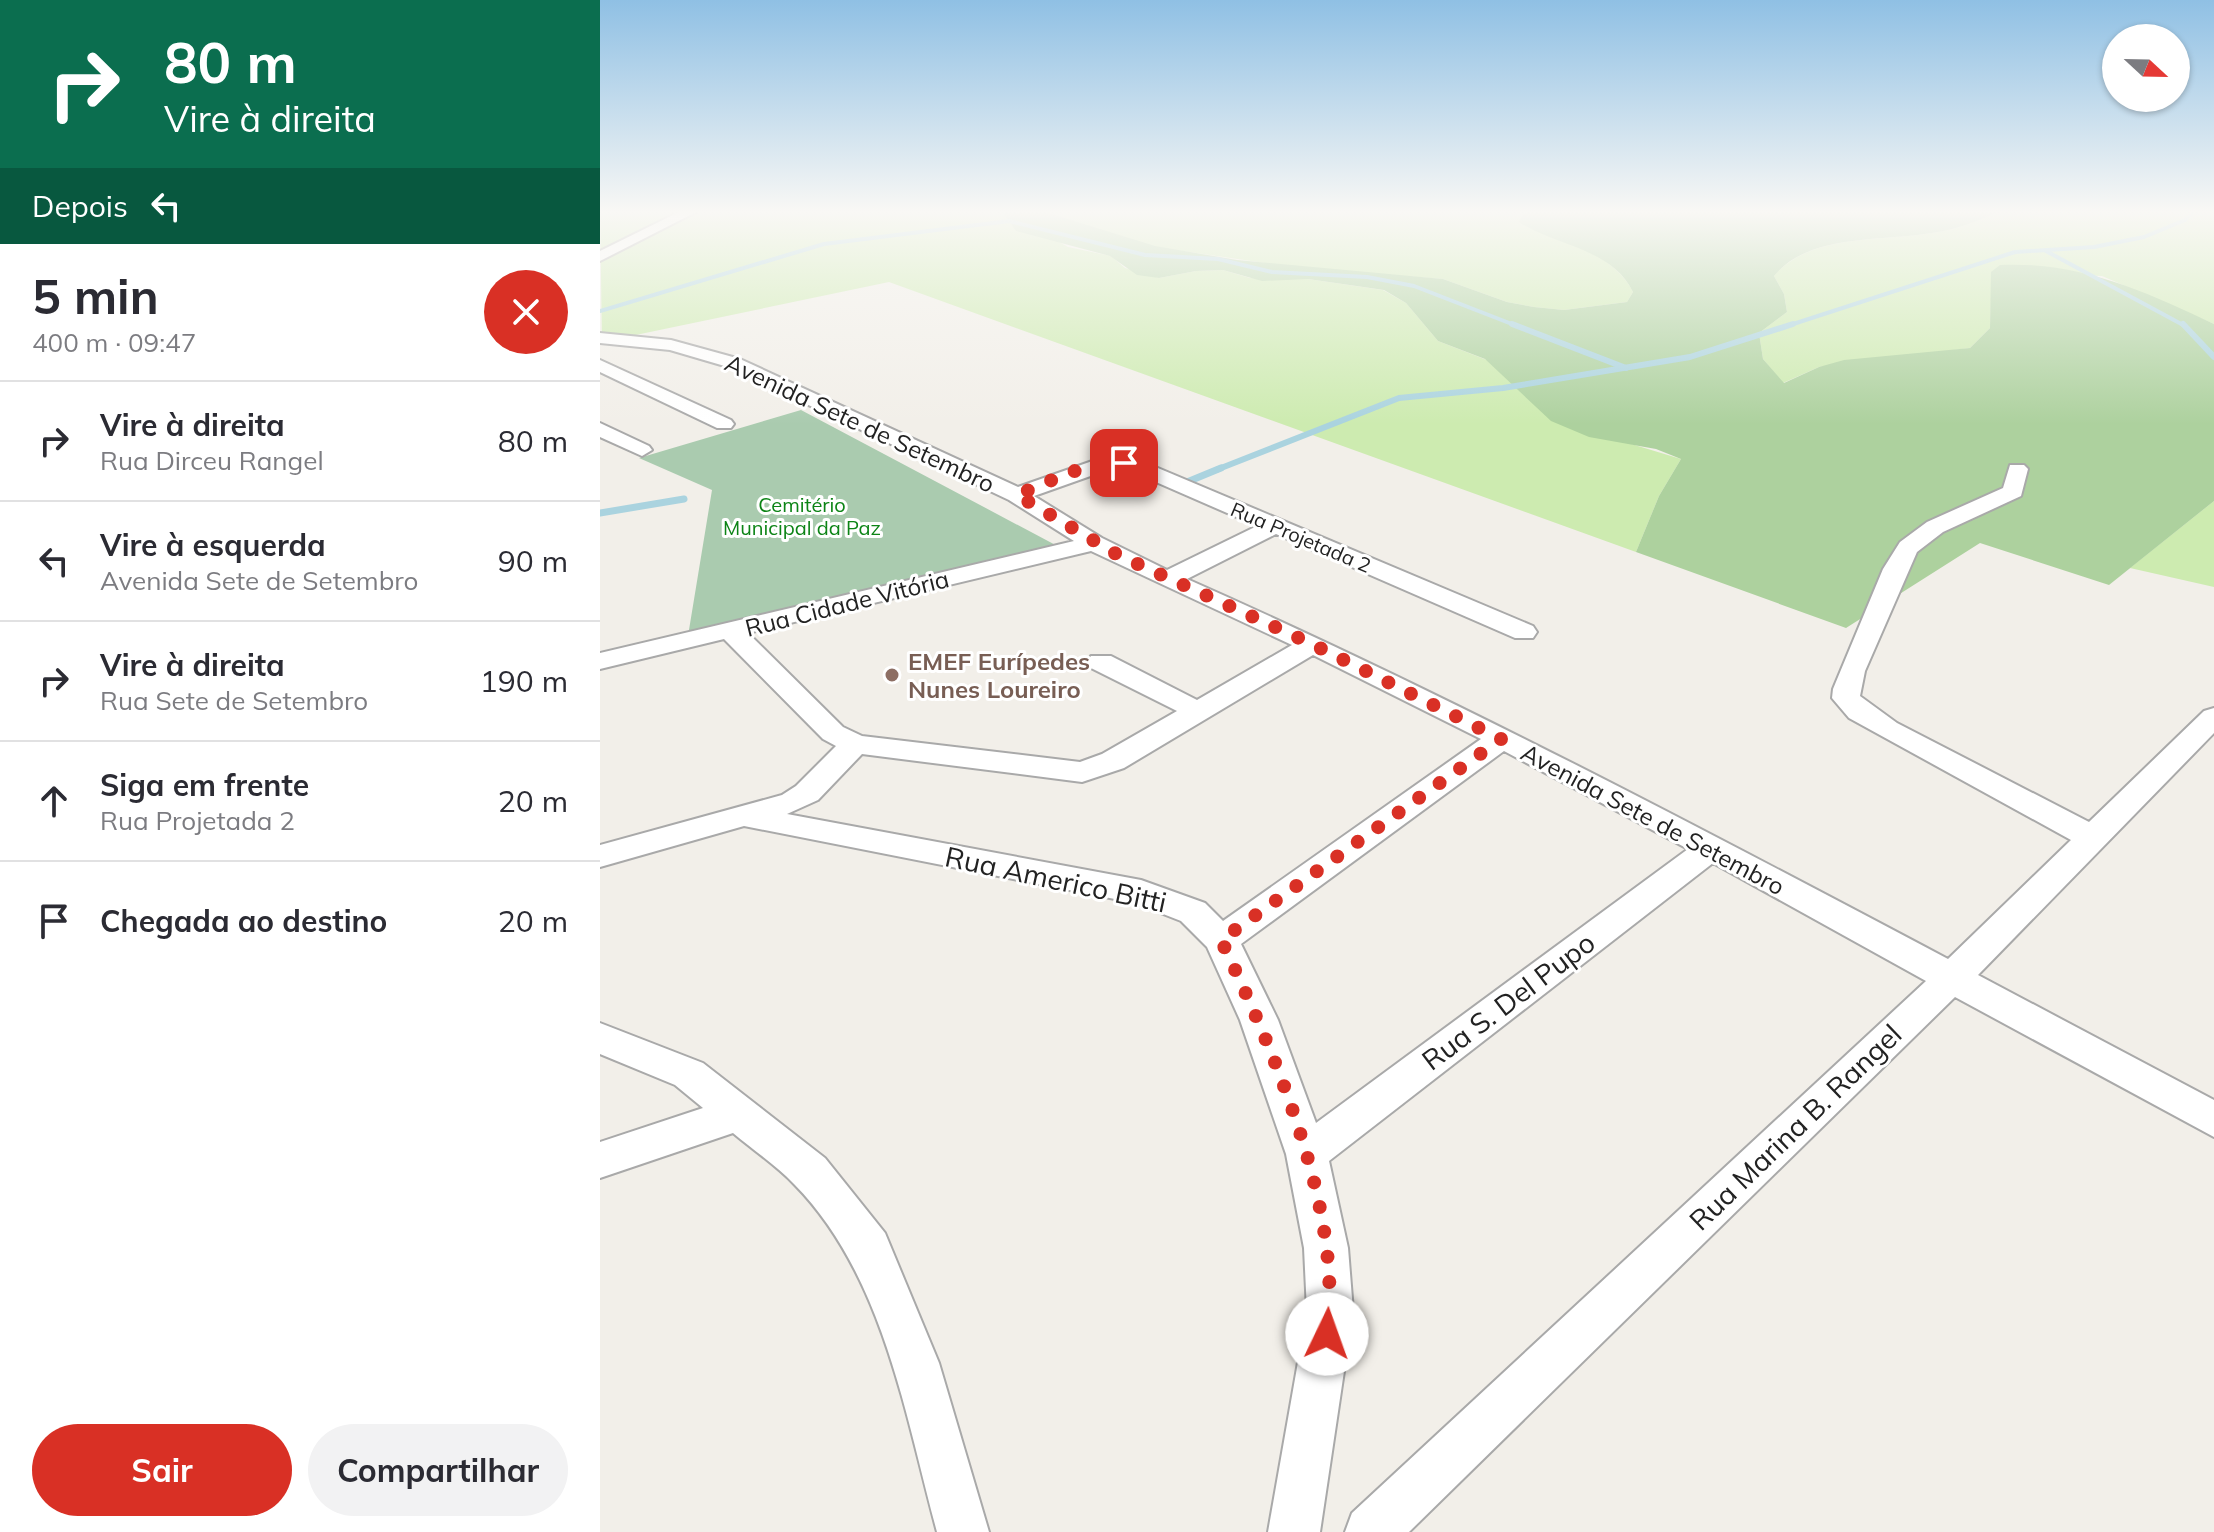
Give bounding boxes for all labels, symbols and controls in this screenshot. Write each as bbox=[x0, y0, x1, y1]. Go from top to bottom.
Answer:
north arrow bbox=[2102, 24, 2190, 112]
map controls bbox=[2102, 24, 2190, 112]
text: 80 m bbox=[164, 27, 297, 97]
icon: right bbox=[32, 32, 136, 136]
text: Vire à direita bbox=[164, 96, 376, 141]
icon: left bbox=[144, 184, 188, 228]
text: Depois bbox=[32, 187, 128, 225]
text: 5 min bbox=[32, 266, 159, 326]
button: close bbox=[484, 270, 568, 354]
text: 400 m · 09:47 bbox=[32, 326, 196, 359]
street label: Avenida Sete de Setembro bbox=[720, 347, 1000, 499]
text: Vire à direita bbox=[100, 406, 285, 444]
icon: right bbox=[32, 419, 76, 463]
text: 80 m bbox=[498, 422, 568, 460]
pin bbox=[1090, 429, 1158, 497]
icon: arrive bbox=[1102, 441, 1146, 485]
text: Rua Dirceu Rangel bbox=[100, 444, 324, 477]
park label: Cemitério Municipal da Paz bbox=[723, 492, 881, 540]
street label: Rua Projetada 2 bbox=[1227, 496, 1375, 578]
text: Vire à esquerda bbox=[100, 526, 326, 564]
icon: left bbox=[32, 539, 76, 583]
text: 90 m bbox=[498, 542, 568, 580]
street label: Rua Cidade Vitória bbox=[742, 563, 952, 643]
text: Avenida Sete de Setembro bbox=[100, 564, 418, 597]
text: Vire à direita bbox=[100, 646, 285, 684]
place label: EMEF Eurípedes Nunes Loureiro bbox=[908, 646, 1090, 704]
icon: right bbox=[32, 659, 76, 703]
text: 190 m bbox=[480, 662, 568, 700]
marker: EMEF Eurípedes Nunes Loureiro bbox=[883, 666, 901, 684]
text: Rua Sete de Setembro bbox=[100, 684, 368, 717]
street label: Avenida Sete de Setembro bbox=[1516, 737, 1790, 901]
text: Siga em frente bbox=[100, 766, 309, 804]
icon: ahead bbox=[32, 779, 76, 823]
text: 20 m bbox=[498, 782, 568, 820]
text: Rua Projetada 2 bbox=[100, 804, 295, 837]
street label: Rua Americo Bitti bbox=[942, 838, 1170, 920]
icon: arrive bbox=[32, 899, 76, 943]
text: Chegada ao destino bbox=[100, 902, 387, 940]
text: 20 m bbox=[498, 902, 568, 940]
street label: Rua S. Del Pupo bbox=[1415, 925, 1601, 1077]
street label: Rua Marina B. Rangel bbox=[1682, 1017, 1908, 1237]
position arrow bbox=[1285, 1292, 1369, 1376]
button: Sair bbox=[32, 1424, 292, 1516]
button: Compartilhar bbox=[308, 1424, 568, 1516]

